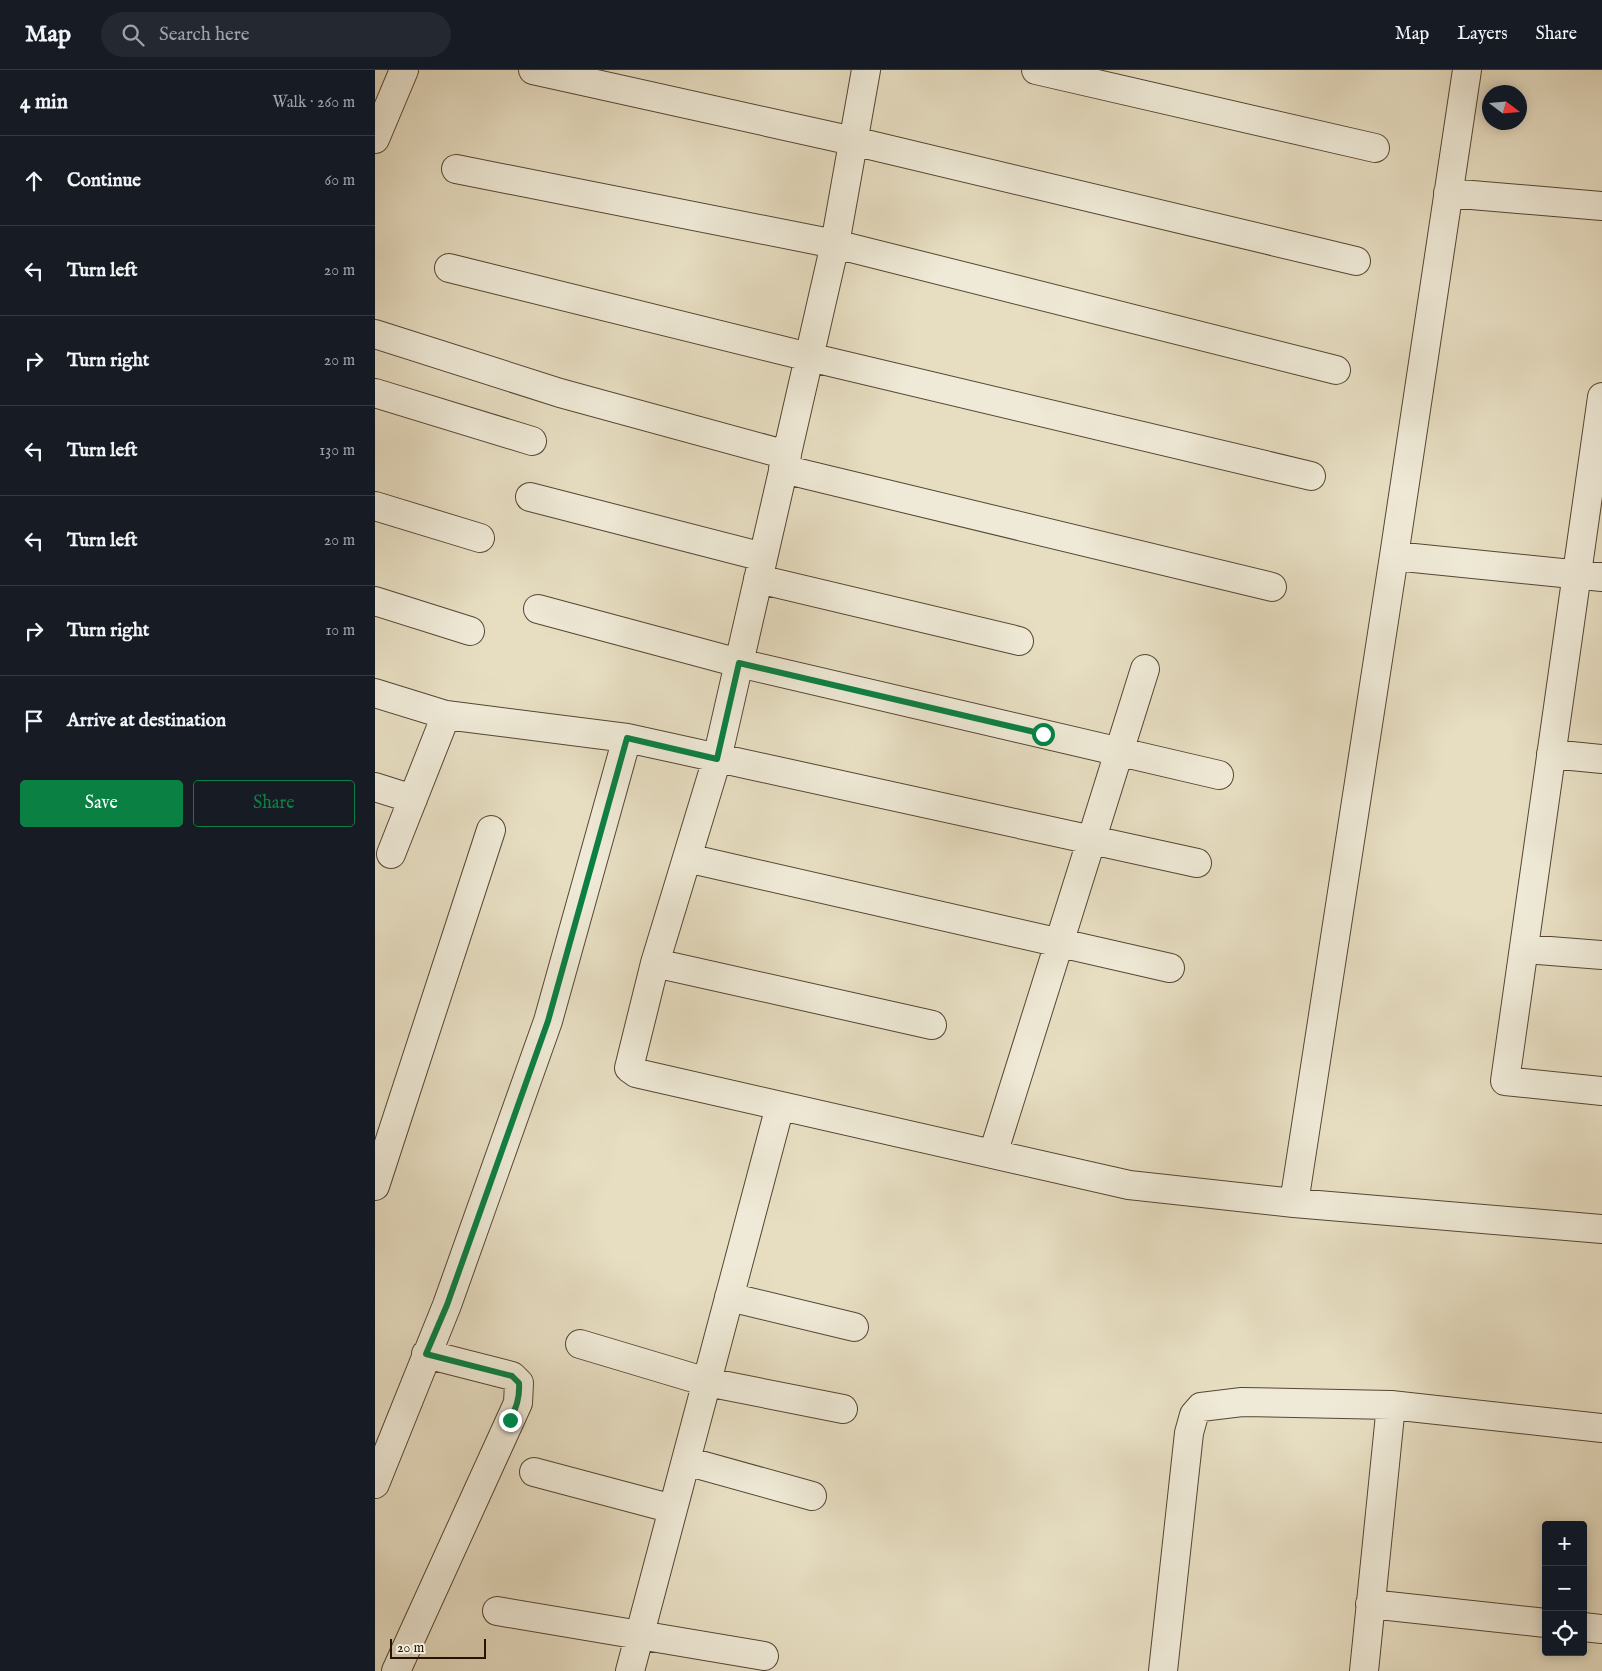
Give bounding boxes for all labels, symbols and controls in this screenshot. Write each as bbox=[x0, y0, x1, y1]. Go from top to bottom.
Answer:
search box bbox=[101, 12, 451, 57]
text: Map bbox=[25, 19, 71, 50]
icon: search bbox=[119, 21, 147, 49]
text: Search here bbox=[159, 23, 250, 47]
text: Map bbox=[1395, 23, 1429, 46]
text: Layers bbox=[1457, 23, 1508, 46]
text: Share bbox=[1536, 23, 1577, 46]
north arrow bbox=[1482, 85, 1527, 130]
text: 4 min bbox=[20, 89, 68, 116]
text: Walk · 260 m bbox=[272, 93, 355, 113]
icon: ahead bbox=[20, 167, 48, 195]
text: Continue bbox=[67, 169, 141, 193]
text: 60 m bbox=[325, 171, 355, 191]
icon: left bbox=[20, 257, 48, 285]
text: Turn left bbox=[67, 259, 138, 283]
text: 20 m bbox=[324, 261, 355, 281]
icon: right bbox=[20, 347, 48, 375]
text: Turn right bbox=[67, 349, 149, 373]
text: 20 m bbox=[324, 351, 355, 371]
icon: left bbox=[20, 437, 48, 465]
text: Turn left bbox=[67, 439, 138, 463]
text: 130 m bbox=[319, 441, 355, 461]
icon: left bbox=[20, 527, 48, 555]
text: Turn left bbox=[67, 529, 138, 553]
text: 20 m bbox=[324, 531, 355, 551]
icon: right bbox=[20, 617, 48, 645]
text: Turn right bbox=[67, 619, 149, 643]
text: 10 m bbox=[325, 621, 355, 641]
icon: arrive bbox=[20, 707, 48, 735]
text: Arrive at destination bbox=[67, 709, 226, 733]
route start bbox=[1032, 723, 1055, 746]
button: Save bbox=[20, 780, 183, 827]
button: Share bbox=[193, 780, 355, 827]
route end bbox=[499, 1409, 522, 1432]
map controls bbox=[1542, 1521, 1587, 1656]
button: + bbox=[1542, 1521, 1587, 1566]
button: − bbox=[1542, 1566, 1587, 1611]
button: locate bbox=[1542, 1611, 1587, 1656]
scale bar bbox=[390, 1636, 486, 1659]
text: 20 m bbox=[397, 1639, 424, 1657]

